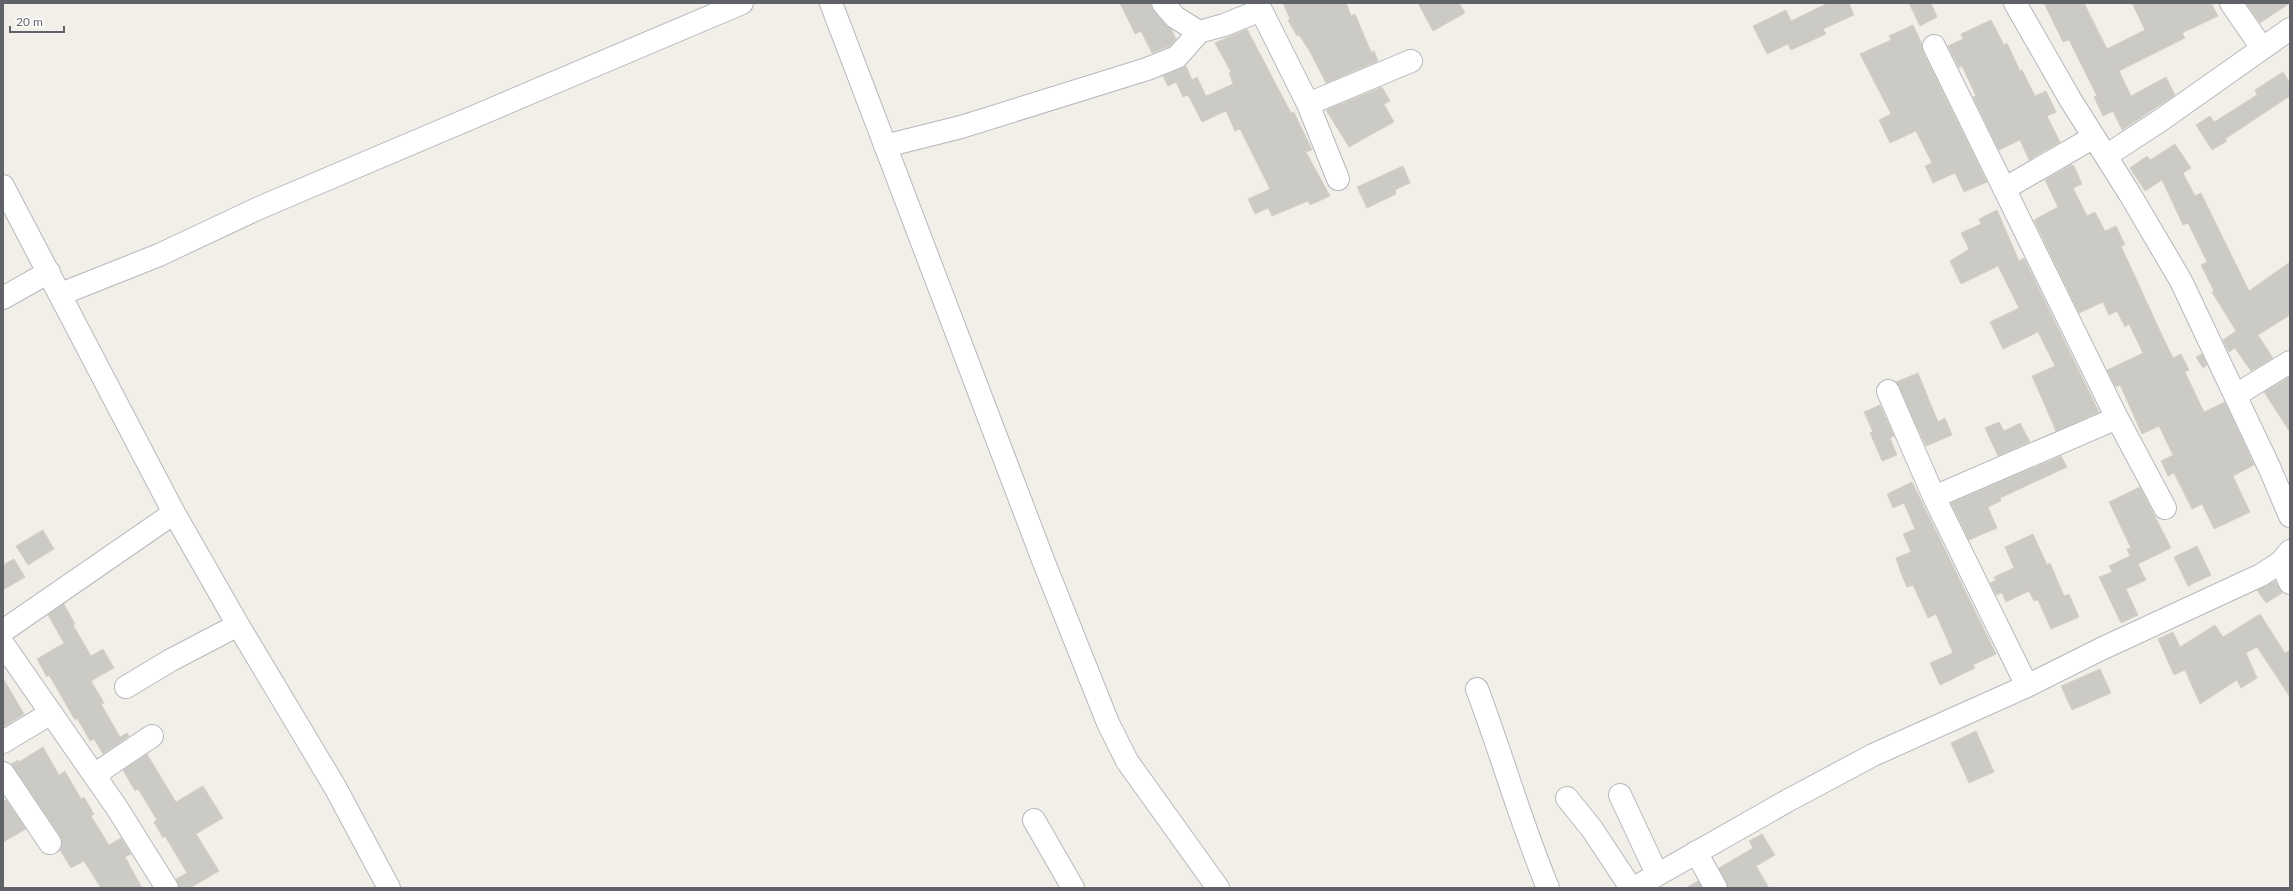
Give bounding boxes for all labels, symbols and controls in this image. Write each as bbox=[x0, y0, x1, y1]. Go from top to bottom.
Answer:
scale bar bbox=[10, 8, 64, 34]
text: 20 m bbox=[16, 14, 43, 29]

